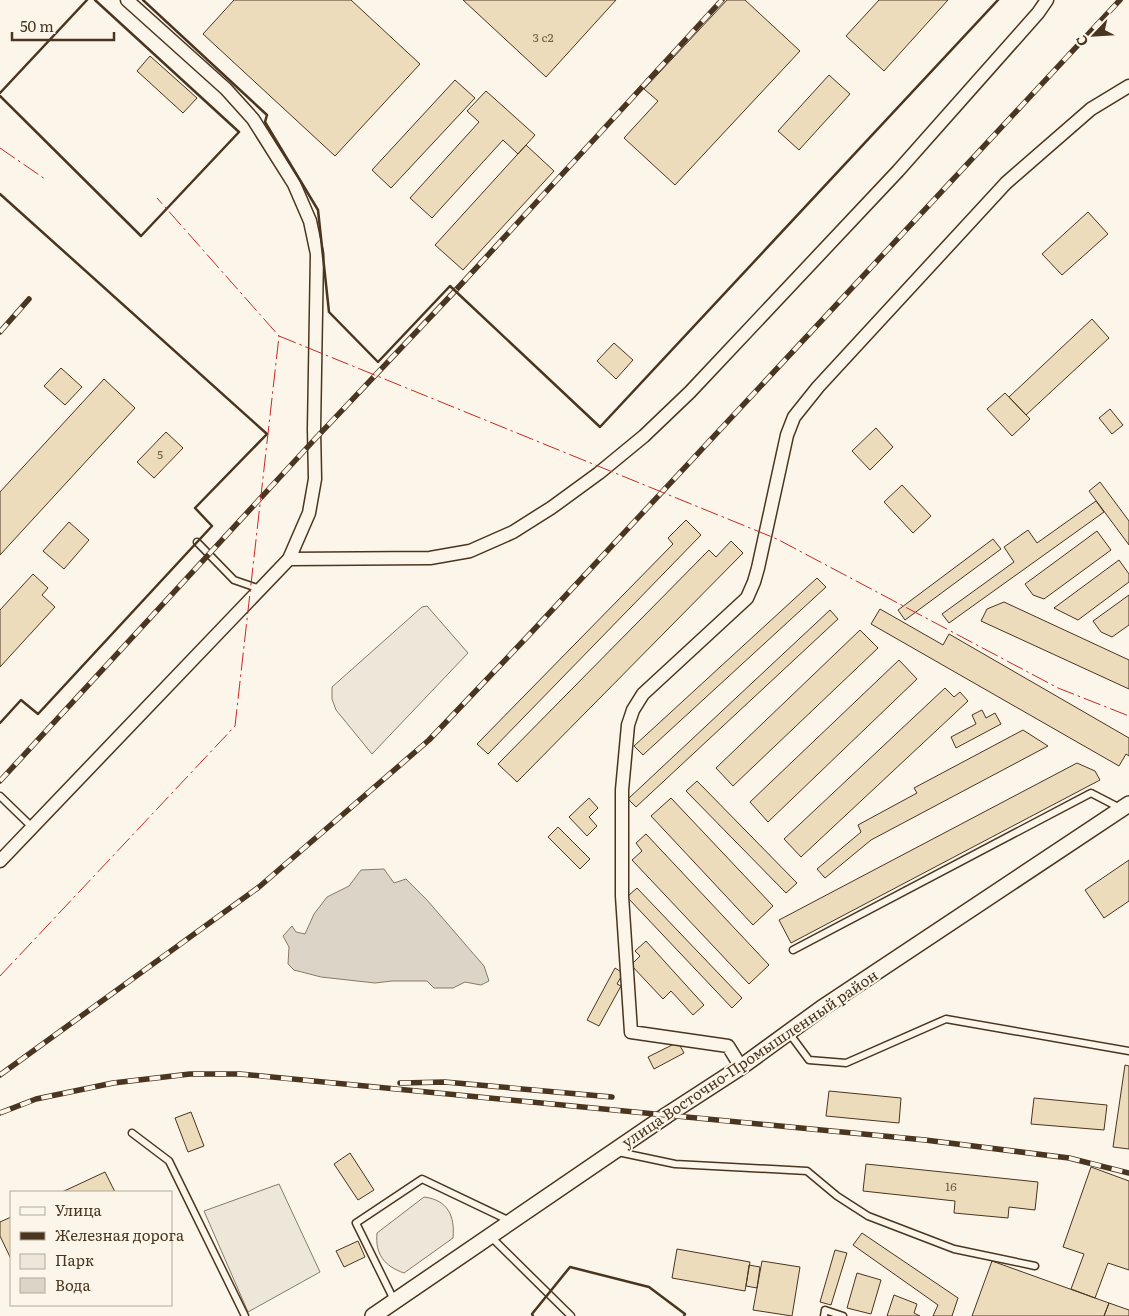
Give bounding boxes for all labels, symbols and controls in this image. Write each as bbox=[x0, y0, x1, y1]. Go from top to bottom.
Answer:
scale bar bbox=[12, 10, 115, 42]
north arrow bbox=[1069, 10, 1119, 60]
text: 50 m bbox=[20, 14, 54, 37]
house number: 3 с2 bbox=[533, 28, 553, 46]
text: С bbox=[1070, 32, 1092, 50]
house number: 5 bbox=[157, 445, 163, 463]
street label: улица Восточно-Промышленный район bbox=[616, 963, 882, 1153]
house number: 16 bbox=[945, 1177, 957, 1195]
legend bbox=[10, 1191, 172, 1306]
text: Улица bbox=[55, 1198, 103, 1221]
text: Железная дорога bbox=[55, 1223, 185, 1246]
text: Парк bbox=[55, 1248, 94, 1271]
text: Вода bbox=[55, 1273, 92, 1296]

